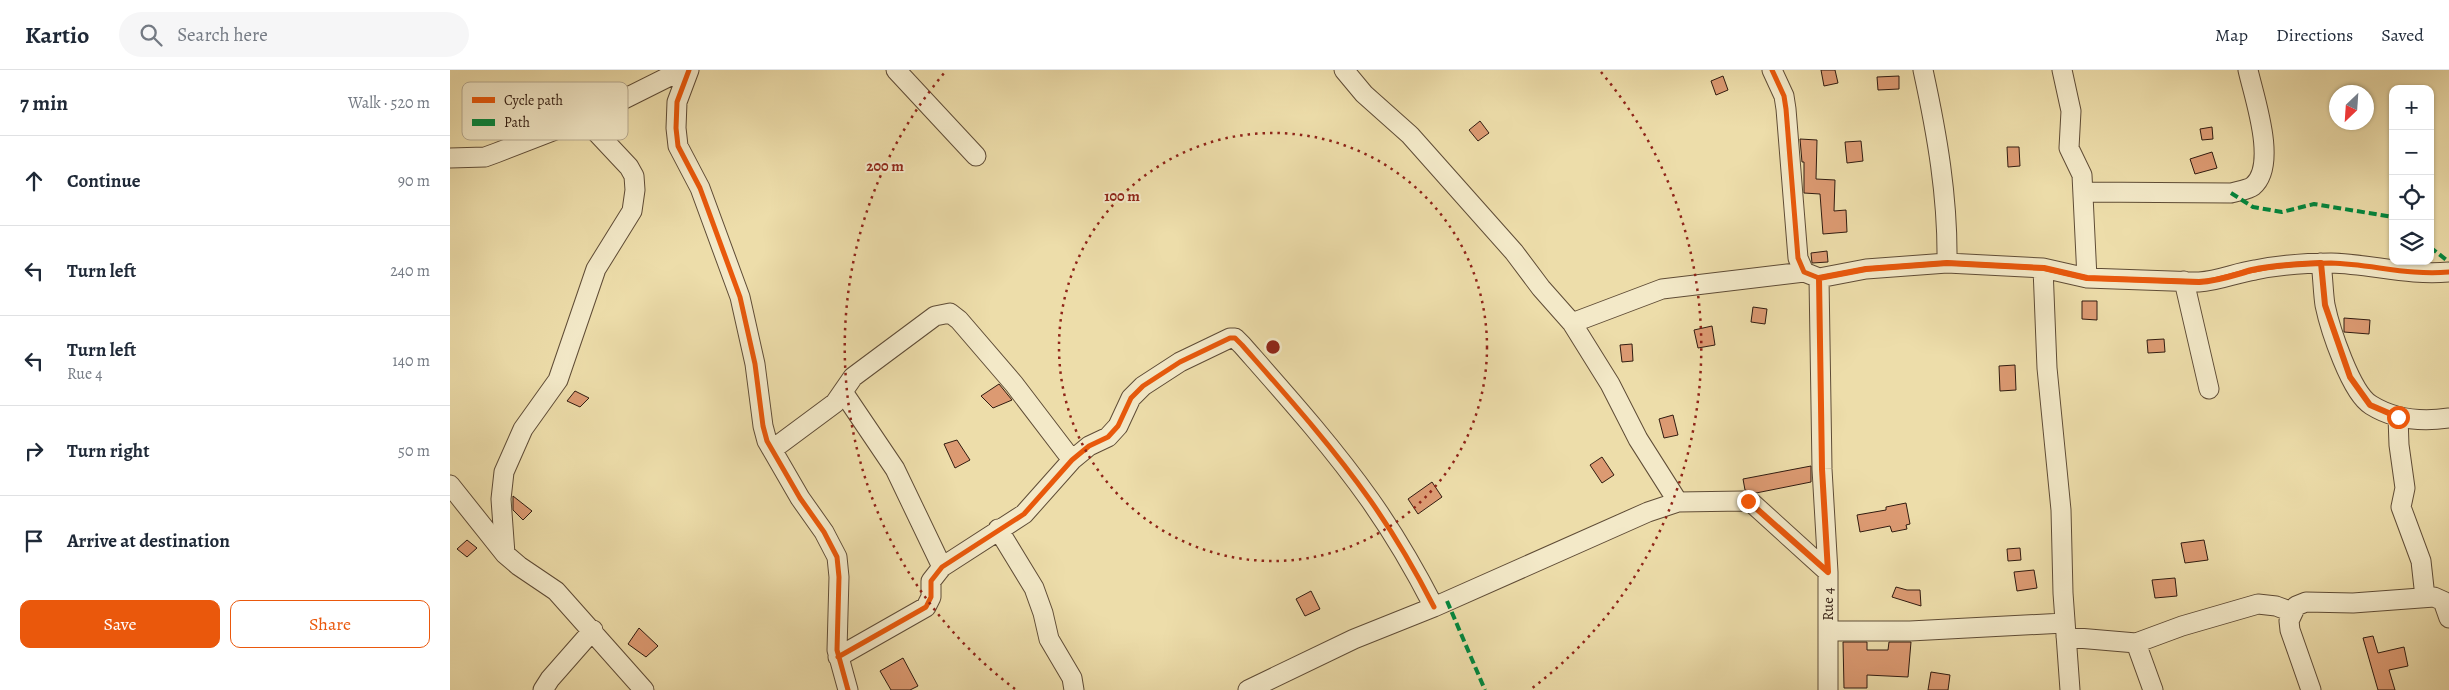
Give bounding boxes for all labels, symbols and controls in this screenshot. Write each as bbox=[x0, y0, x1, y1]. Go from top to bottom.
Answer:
search box bbox=[119, 12, 469, 57]
text: Kartio bbox=[25, 19, 89, 51]
icon: search bbox=[137, 21, 165, 49]
text: Search here bbox=[177, 22, 268, 48]
text: Map bbox=[2215, 23, 2248, 47]
text: Directions bbox=[2276, 23, 2353, 47]
text: Saved bbox=[2381, 23, 2424, 47]
legend bbox=[462, 82, 628, 140]
north arrow bbox=[2329, 85, 2374, 130]
map controls bbox=[2389, 85, 2434, 265]
button: + bbox=[2389, 85, 2434, 130]
text: 7 min bbox=[20, 89, 68, 117]
text: Cycle path bbox=[504, 91, 564, 110]
text: Walk · 520 m bbox=[348, 92, 430, 114]
text: Path bbox=[504, 113, 531, 132]
button: − bbox=[2389, 130, 2434, 175]
text: 200 m bbox=[866, 156, 904, 176]
icon: ahead bbox=[20, 167, 48, 195]
text: Continue bbox=[67, 168, 141, 194]
text: 90 m bbox=[398, 170, 430, 192]
button: locate bbox=[2389, 175, 2434, 220]
text: 100 m bbox=[1104, 186, 1140, 206]
button: layers bbox=[2389, 220, 2434, 265]
icon: left bbox=[20, 257, 48, 285]
text: Turn left bbox=[67, 258, 136, 284]
text: 240 m bbox=[390, 260, 430, 282]
text: Turn left bbox=[67, 337, 136, 363]
centre of rings bbox=[1264, 338, 1282, 356]
icon: left bbox=[20, 347, 48, 375]
text: 140 m bbox=[392, 350, 430, 372]
text: Rue 4 bbox=[67, 363, 103, 385]
route start bbox=[2387, 406, 2410, 429]
icon: right bbox=[20, 437, 48, 465]
text: Turn right bbox=[67, 438, 149, 464]
text: 50 m bbox=[398, 440, 430, 462]
route end bbox=[1737, 490, 1760, 513]
icon: arrive bbox=[20, 527, 48, 555]
text: Arrive at destination bbox=[67, 528, 230, 554]
street label: Rue 4 bbox=[1818, 587, 1838, 621]
button: Save bbox=[20, 600, 220, 648]
button: Share bbox=[230, 600, 430, 648]

